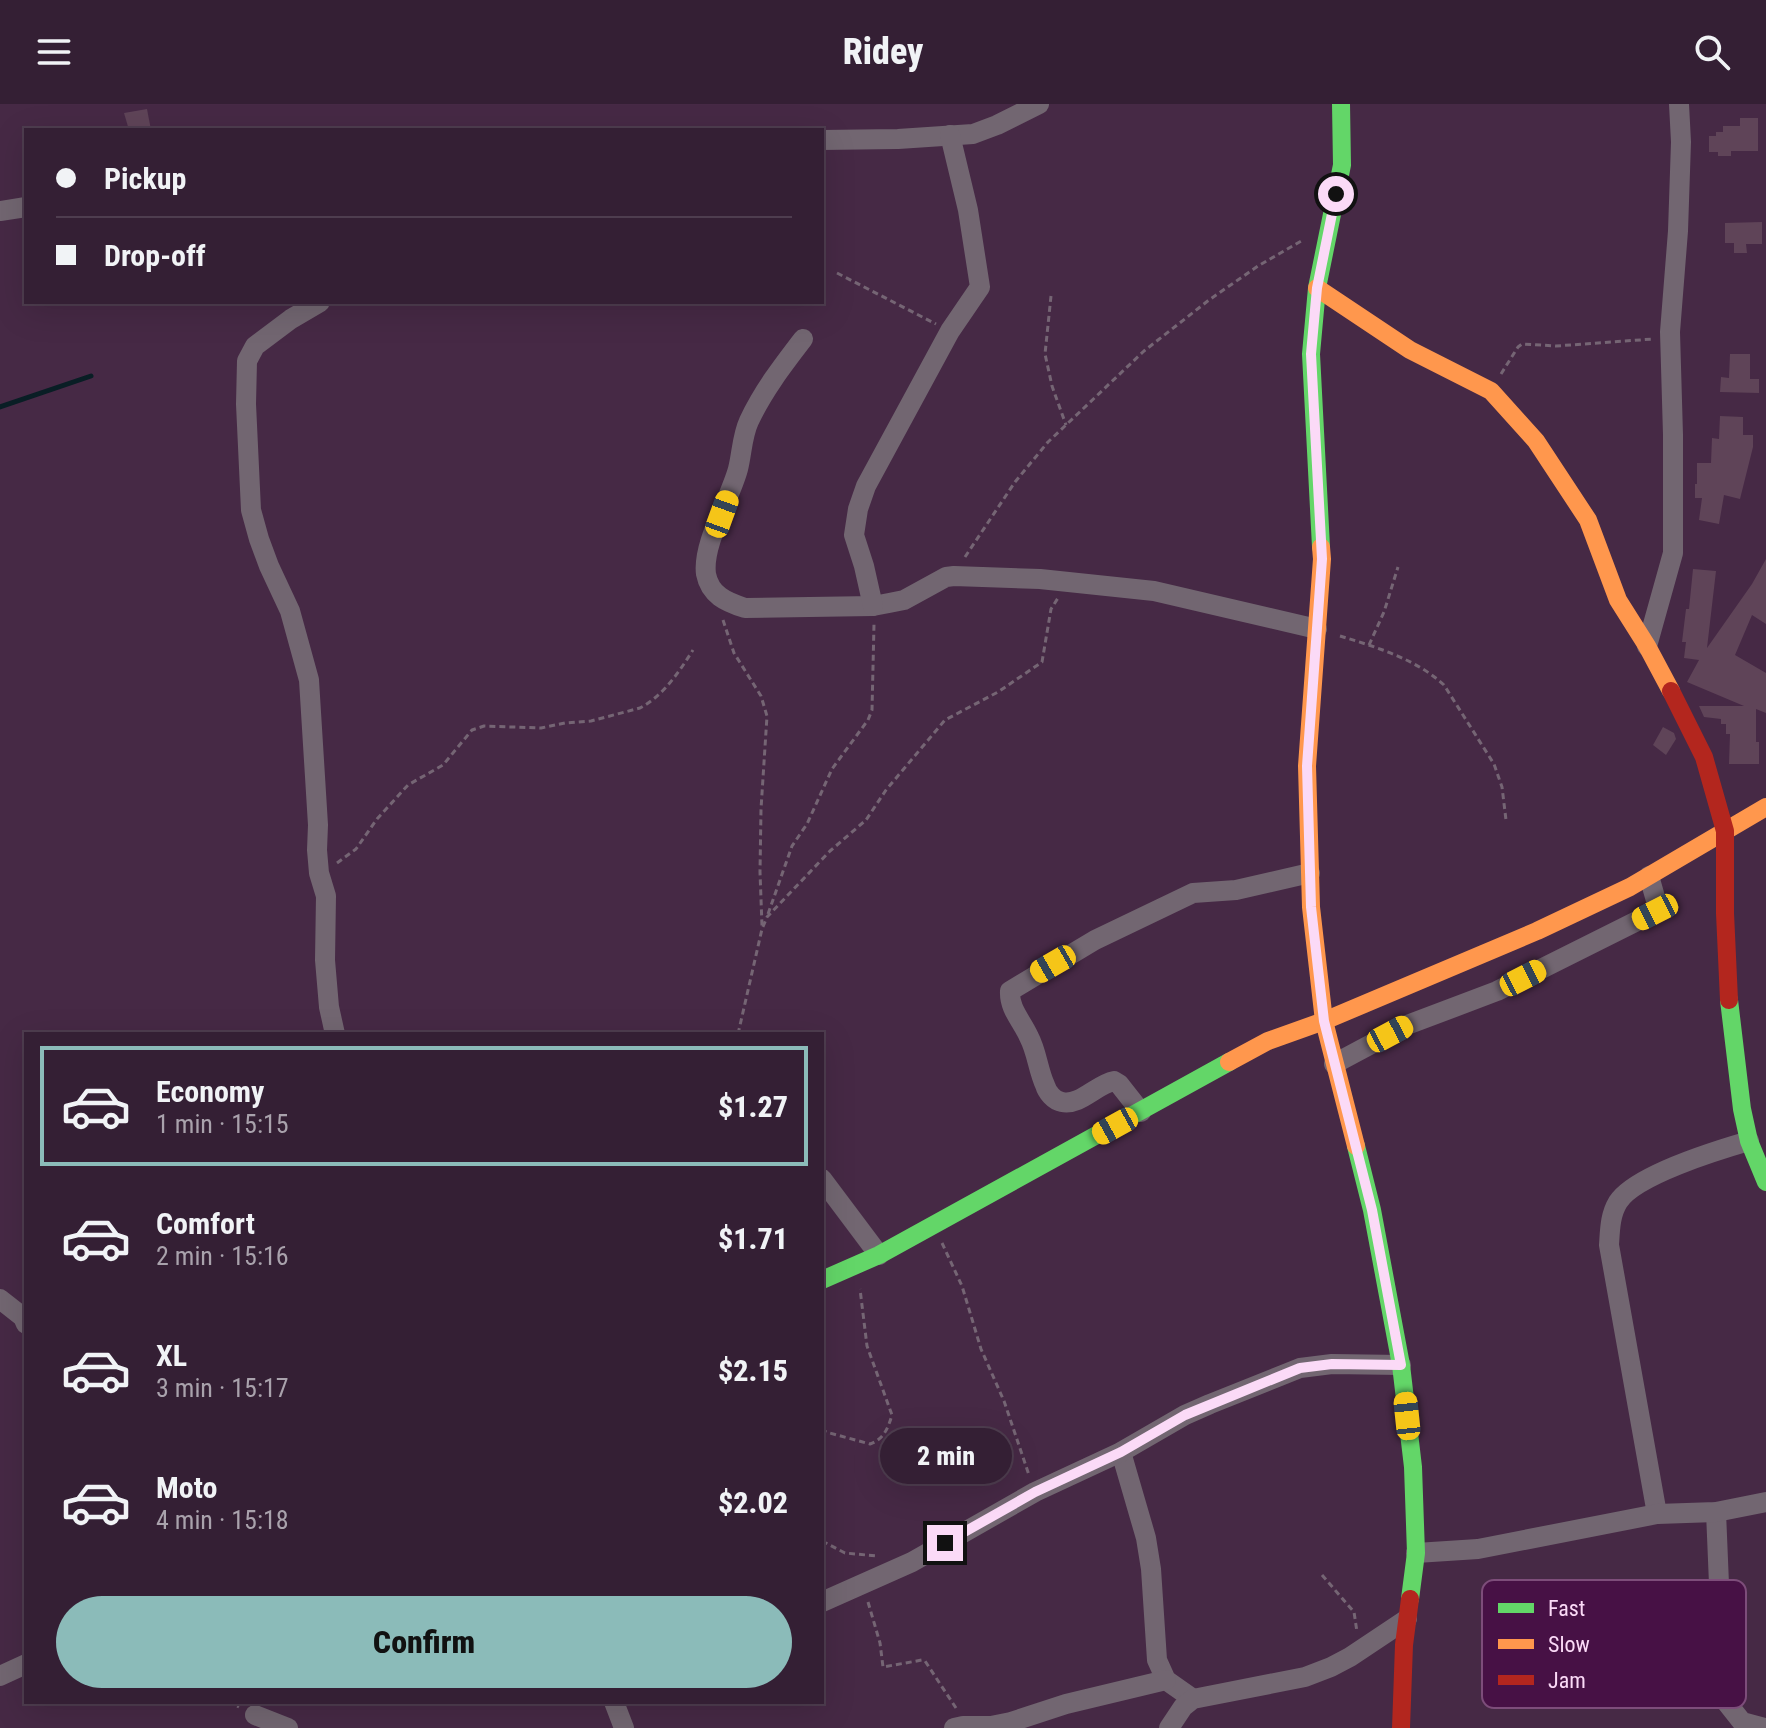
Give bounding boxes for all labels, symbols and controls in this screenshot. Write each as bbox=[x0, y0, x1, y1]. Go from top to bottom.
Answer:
icon: menu bbox=[32, 30, 76, 74]
icon: search bbox=[1690, 30, 1734, 74]
text: Ridey bbox=[843, 31, 923, 73]
text: Pickup bbox=[104, 161, 186, 196]
route start bbox=[1318, 176, 1354, 212]
text: Drop-off bbox=[104, 238, 206, 273]
car bbox=[703, 487, 741, 541]
car bbox=[1628, 890, 1682, 934]
car bbox=[1026, 942, 1080, 986]
car bbox=[1496, 956, 1550, 1000]
car bbox=[1363, 1012, 1417, 1056]
icon: car bbox=[60, 1070, 132, 1142]
text: Economy bbox=[156, 1074, 264, 1109]
text: $1.27 bbox=[718, 1089, 788, 1124]
car bbox=[1088, 1104, 1142, 1148]
text: 1 min · 15:15 bbox=[156, 1109, 289, 1139]
icon: car bbox=[60, 1202, 132, 1274]
text: Comfort bbox=[156, 1206, 255, 1241]
text: $1.71 bbox=[718, 1221, 788, 1256]
text: 2 min · 15:16 bbox=[156, 1241, 289, 1271]
icon: car bbox=[60, 1334, 132, 1406]
text: XL bbox=[156, 1338, 187, 1373]
text: $2.15 bbox=[718, 1353, 788, 1388]
text: 3 min · 15:17 bbox=[156, 1373, 289, 1403]
car bbox=[1393, 1391, 1421, 1441]
callout: 2 min bbox=[879, 1427, 1011, 1483]
text: 2 min bbox=[917, 1441, 975, 1471]
icon: car bbox=[60, 1466, 132, 1538]
text: Moto bbox=[156, 1470, 217, 1505]
text: $2.02 bbox=[718, 1485, 788, 1520]
text: 4 min · 15:18 bbox=[156, 1505, 289, 1535]
route end bbox=[927, 1525, 963, 1561]
legend bbox=[1482, 1580, 1746, 1708]
button: Confirm bbox=[56, 1596, 792, 1688]
text: Fast bbox=[1548, 1596, 1585, 1621]
text: Slow bbox=[1548, 1632, 1590, 1657]
text: Jam bbox=[1548, 1668, 1586, 1693]

